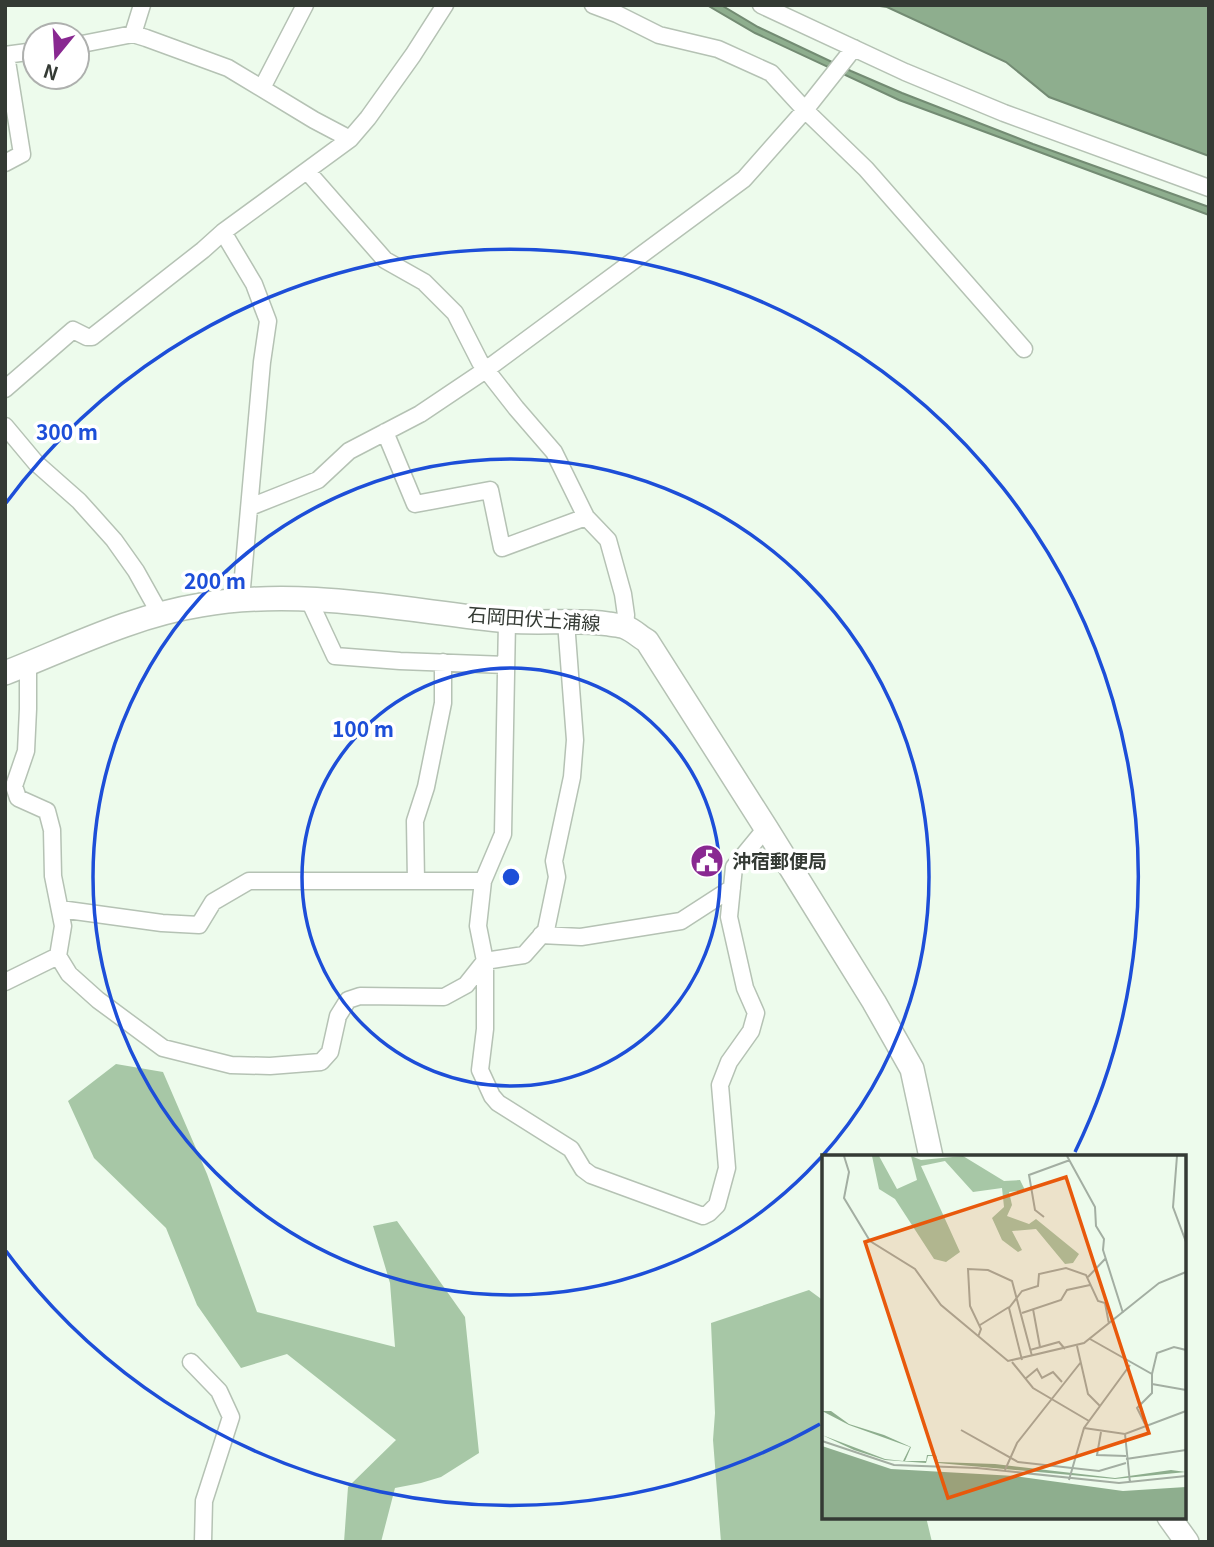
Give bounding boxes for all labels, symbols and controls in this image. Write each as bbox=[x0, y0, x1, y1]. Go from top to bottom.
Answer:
north arrow bbox=[21, 21, 91, 91]
text: N bbox=[39, 59, 61, 89]
text: 300 m bbox=[36, 416, 98, 446]
text: 200 m bbox=[184, 565, 246, 595]
street label: 石岡田伏土浦線 bbox=[467, 599, 601, 636]
text: 100 m bbox=[332, 713, 394, 743]
public building icon: 沖宿郵便局 bbox=[688, 842, 726, 880]
place label: 沖宿郵便局 bbox=[732, 846, 827, 873]
centre of rings bbox=[499, 865, 523, 889]
inset map bbox=[822, 1155, 1186, 1519]

